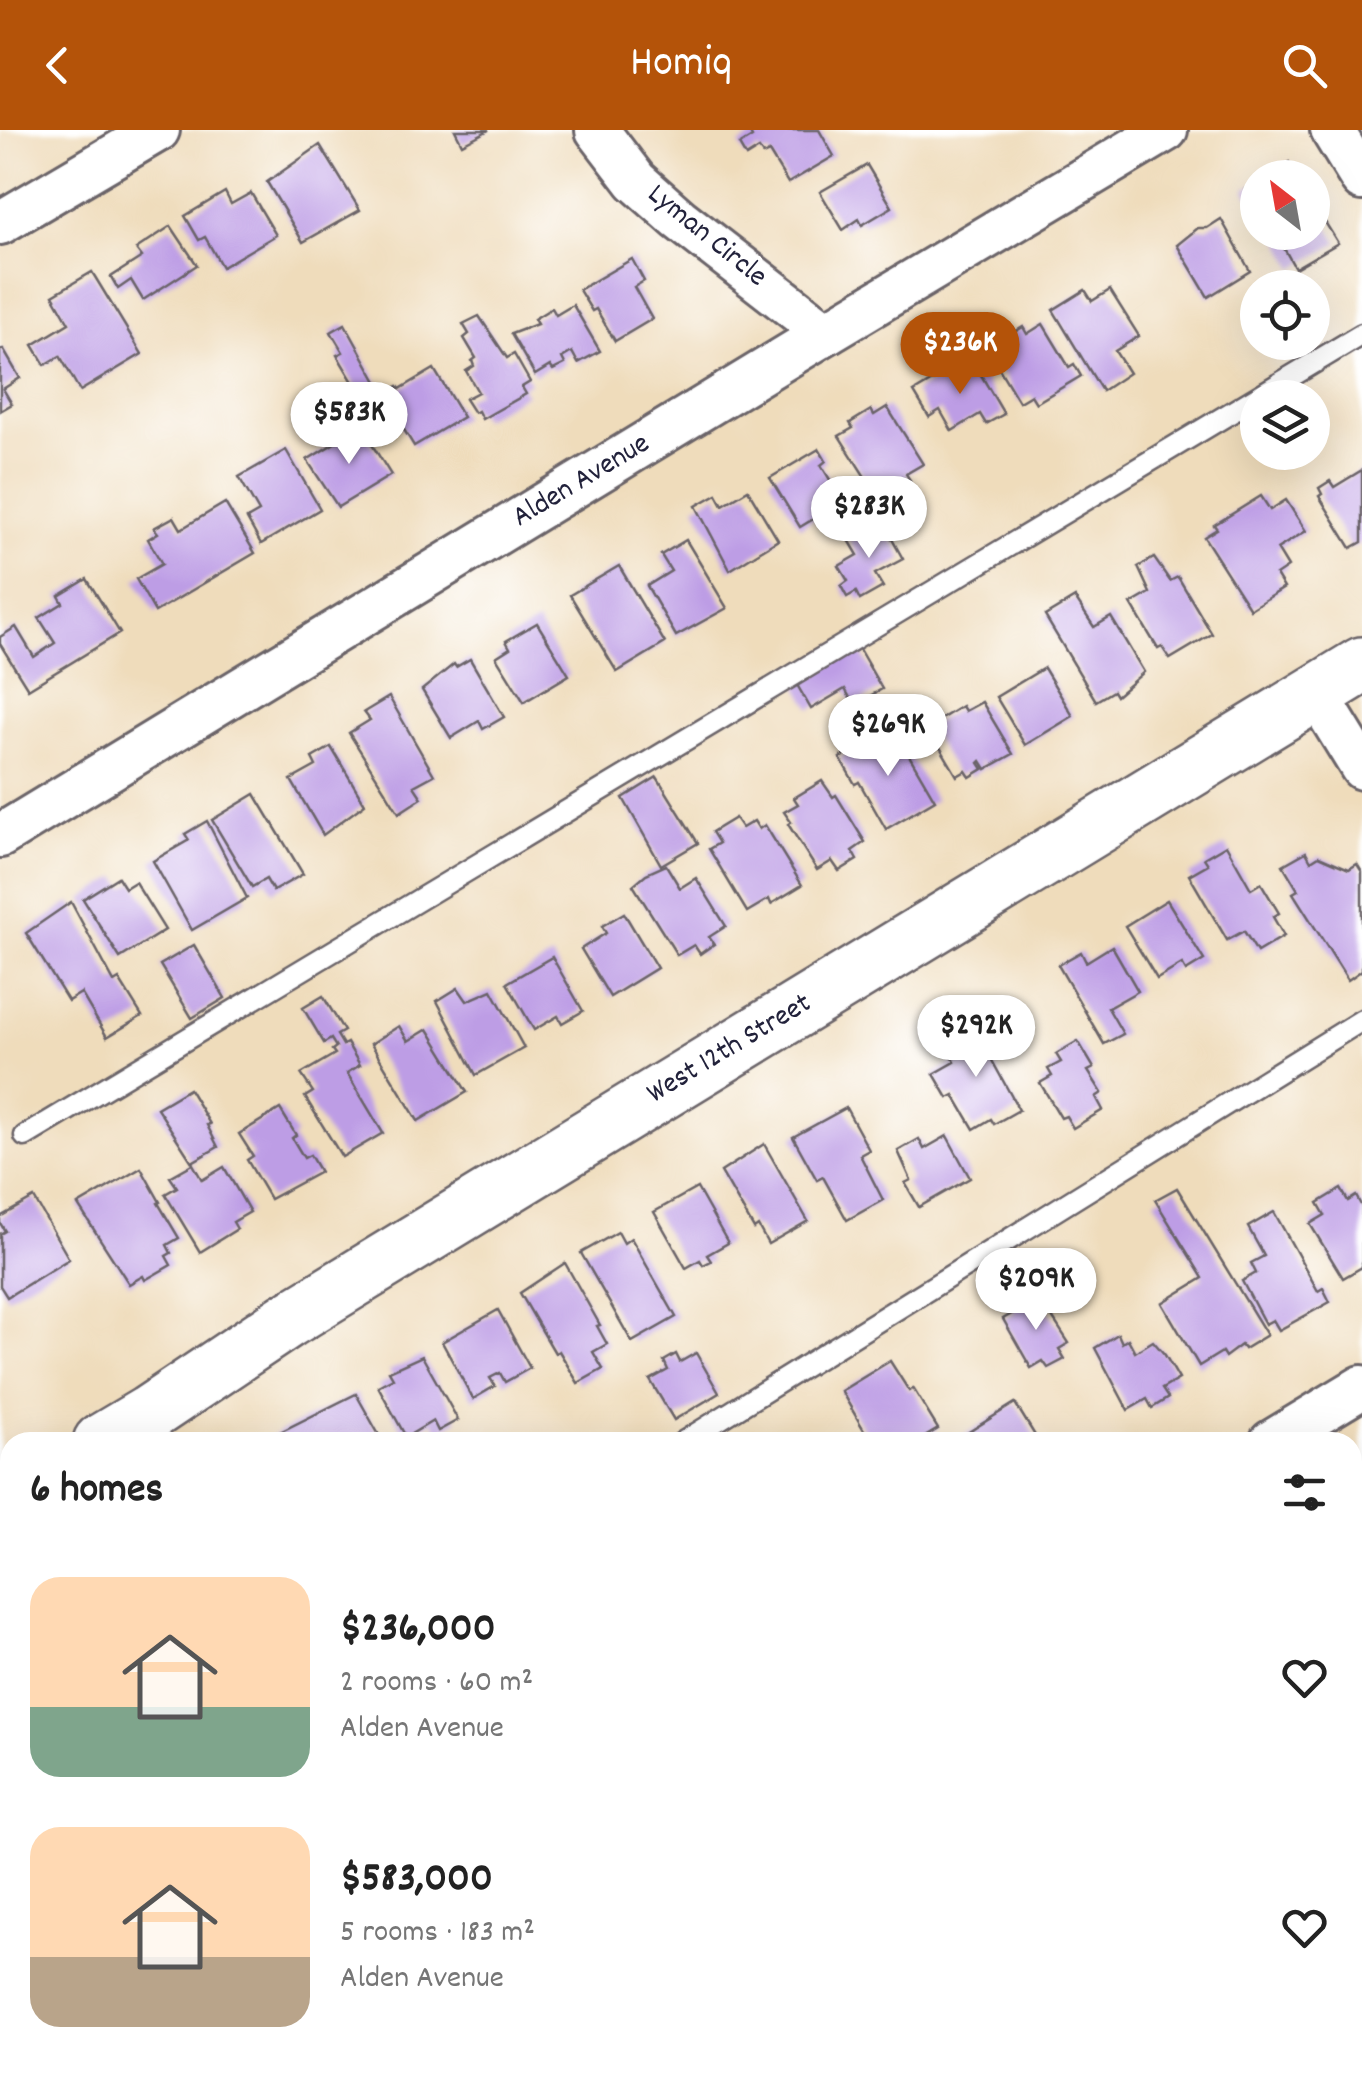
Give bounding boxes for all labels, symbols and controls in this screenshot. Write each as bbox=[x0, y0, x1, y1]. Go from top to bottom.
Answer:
text: Homiq bbox=[630, 33, 732, 97]
icon: back bbox=[30, 38, 85, 93]
icon: search bbox=[1277, 38, 1332, 93]
north arrow bbox=[1240, 160, 1330, 250]
map controls bbox=[1240, 160, 1330, 470]
street label: Lyman Circle bbox=[637, 175, 775, 299]
button: locate bbox=[1240, 270, 1330, 360]
pin: $236K bbox=[890, 312, 1030, 397]
text: $236K bbox=[923, 321, 997, 367]
button: layers bbox=[1240, 380, 1330, 470]
pin: $583K bbox=[279, 382, 419, 467]
text: $583K bbox=[313, 391, 385, 437]
street label: Alden Avenue bbox=[505, 424, 659, 540]
pin: $283K bbox=[799, 476, 939, 561]
text: $283K bbox=[833, 485, 905, 531]
pin: $269K bbox=[818, 694, 958, 779]
text: $269K bbox=[850, 703, 926, 749]
street label: West 12th Street bbox=[640, 984, 820, 1116]
pin: $292K bbox=[906, 995, 1046, 1080]
text: $292K bbox=[939, 1004, 1013, 1050]
pin: $209K bbox=[966, 1248, 1106, 1333]
text: $209K bbox=[997, 1257, 1075, 1303]
text: 6 homes bbox=[30, 1462, 163, 1522]
icon: filters bbox=[1277, 1465, 1332, 1520]
text: $236,000 bbox=[340, 1601, 496, 1661]
icon: home bbox=[110, 1617, 230, 1737]
icon: heart bbox=[1277, 1650, 1332, 1705]
text: 2 rooms · 60 m² bbox=[340, 1661, 533, 1707]
text: Alden Avenue bbox=[340, 1707, 504, 1753]
text: $583,000 bbox=[340, 1851, 493, 1911]
icon: home bbox=[110, 1867, 230, 1987]
icon: heart bbox=[1277, 1900, 1332, 1955]
text: 5 rooms · 183 m² bbox=[340, 1911, 535, 1957]
text: Alden Avenue bbox=[340, 1957, 504, 2003]

